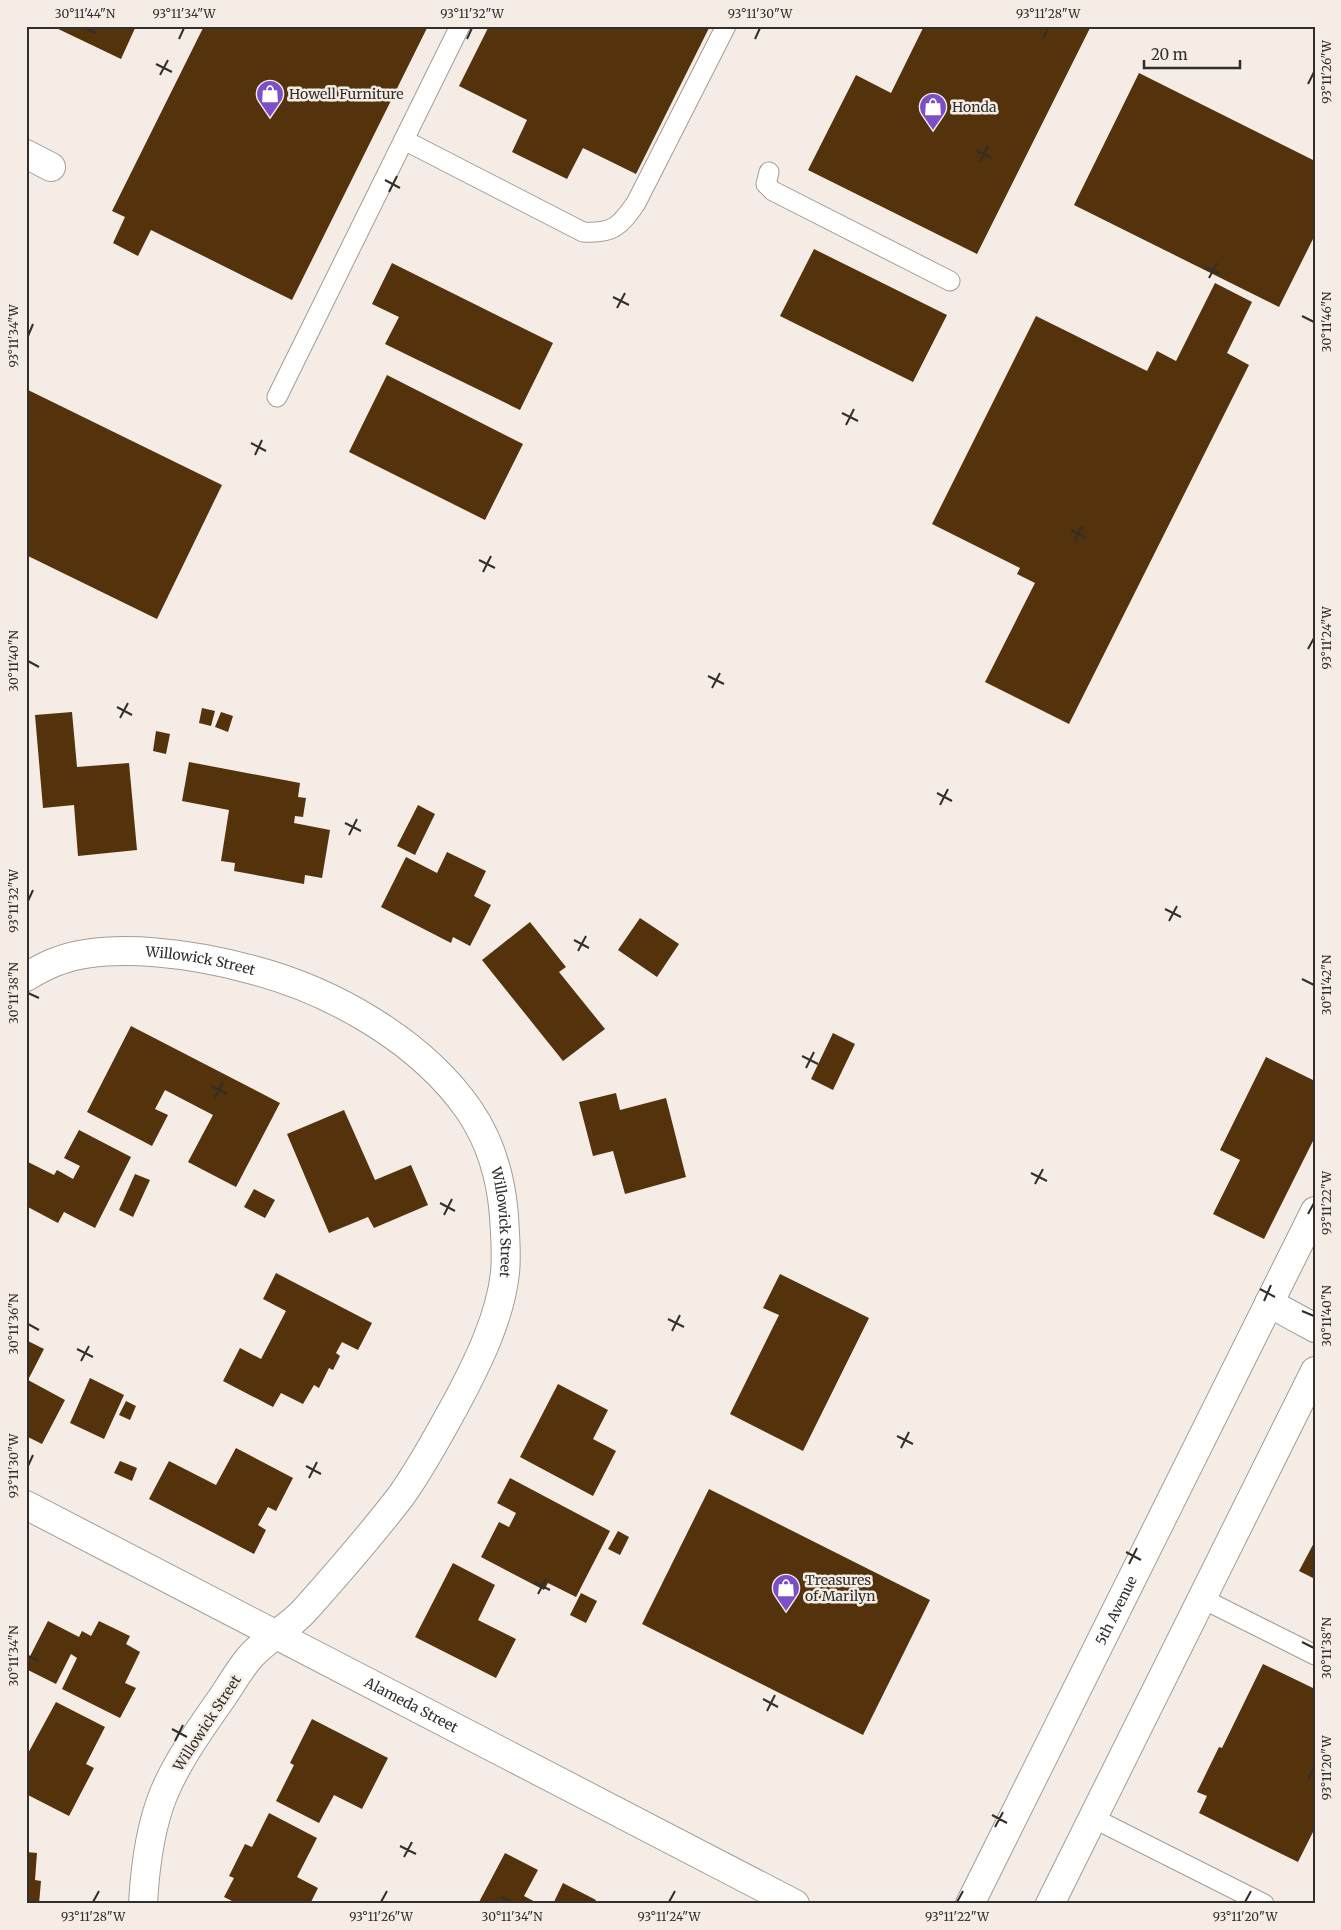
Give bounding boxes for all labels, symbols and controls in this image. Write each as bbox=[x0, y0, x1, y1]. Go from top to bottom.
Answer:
text: 30°11'44"N bbox=[55, 6, 116, 21]
text: 93°11'34"W bbox=[152, 6, 217, 21]
text: 93°11'32"W bbox=[440, 6, 505, 21]
text: 93°11'30"W bbox=[728, 6, 793, 21]
text: 93°11'28"W bbox=[1016, 6, 1081, 21]
scale bar bbox=[1144, 38, 1240, 70]
text: 93°11'26"W bbox=[1319, 39, 1334, 104]
text: 20 m bbox=[1151, 45, 1188, 64]
shop icon: Howell Furniture bbox=[255, 79, 285, 118]
place label: Howell Furniture bbox=[289, 85, 404, 103]
shop icon: Honda bbox=[918, 92, 948, 131]
place label: Honda bbox=[952, 98, 997, 116]
text: 30°11'46"N bbox=[1319, 291, 1334, 352]
text: 93°11'34"W bbox=[6, 303, 21, 368]
text: 93°11'24"W bbox=[1319, 605, 1334, 670]
text: 30°11'40"N bbox=[6, 629, 21, 692]
text: 93°11'32"W bbox=[6, 868, 21, 933]
street label: Willowick Street bbox=[144, 943, 258, 979]
text: 30°11'42"N bbox=[1319, 954, 1334, 1015]
text: 30°11'38"N bbox=[6, 961, 21, 1024]
street label: Willowick Street bbox=[487, 1164, 515, 1279]
text: 93°11'22"W bbox=[1319, 1170, 1334, 1235]
text: 30°11'40"N bbox=[1319, 1284, 1334, 1347]
text: 30°11'36"N bbox=[6, 1293, 21, 1355]
text: 93°11'30"W bbox=[6, 1433, 21, 1498]
place label: Treasures of Marilyn bbox=[805, 1571, 875, 1605]
shop icon: Treasures of Marilyn bbox=[771, 1573, 801, 1612]
street label: 5th Avenue bbox=[1091, 1573, 1141, 1648]
text: 30°11'38"N bbox=[1319, 1616, 1334, 1679]
text: 30°11'34"N bbox=[6, 1625, 21, 1686]
street label: Willowick Street bbox=[169, 1671, 245, 1775]
street label: Alameda Street bbox=[361, 1673, 461, 1737]
text: 93°11'20"W bbox=[1319, 1735, 1334, 1800]
text: 93°11'28"W bbox=[61, 1909, 126, 1924]
text: 93°11'26"W bbox=[349, 1909, 414, 1924]
text: 30°11'34"N bbox=[482, 1909, 543, 1924]
text: 93°11'24"W bbox=[637, 1909, 702, 1924]
text: 93°11'22"W bbox=[925, 1909, 990, 1924]
text: 93°11'20"W bbox=[1213, 1909, 1278, 1924]

